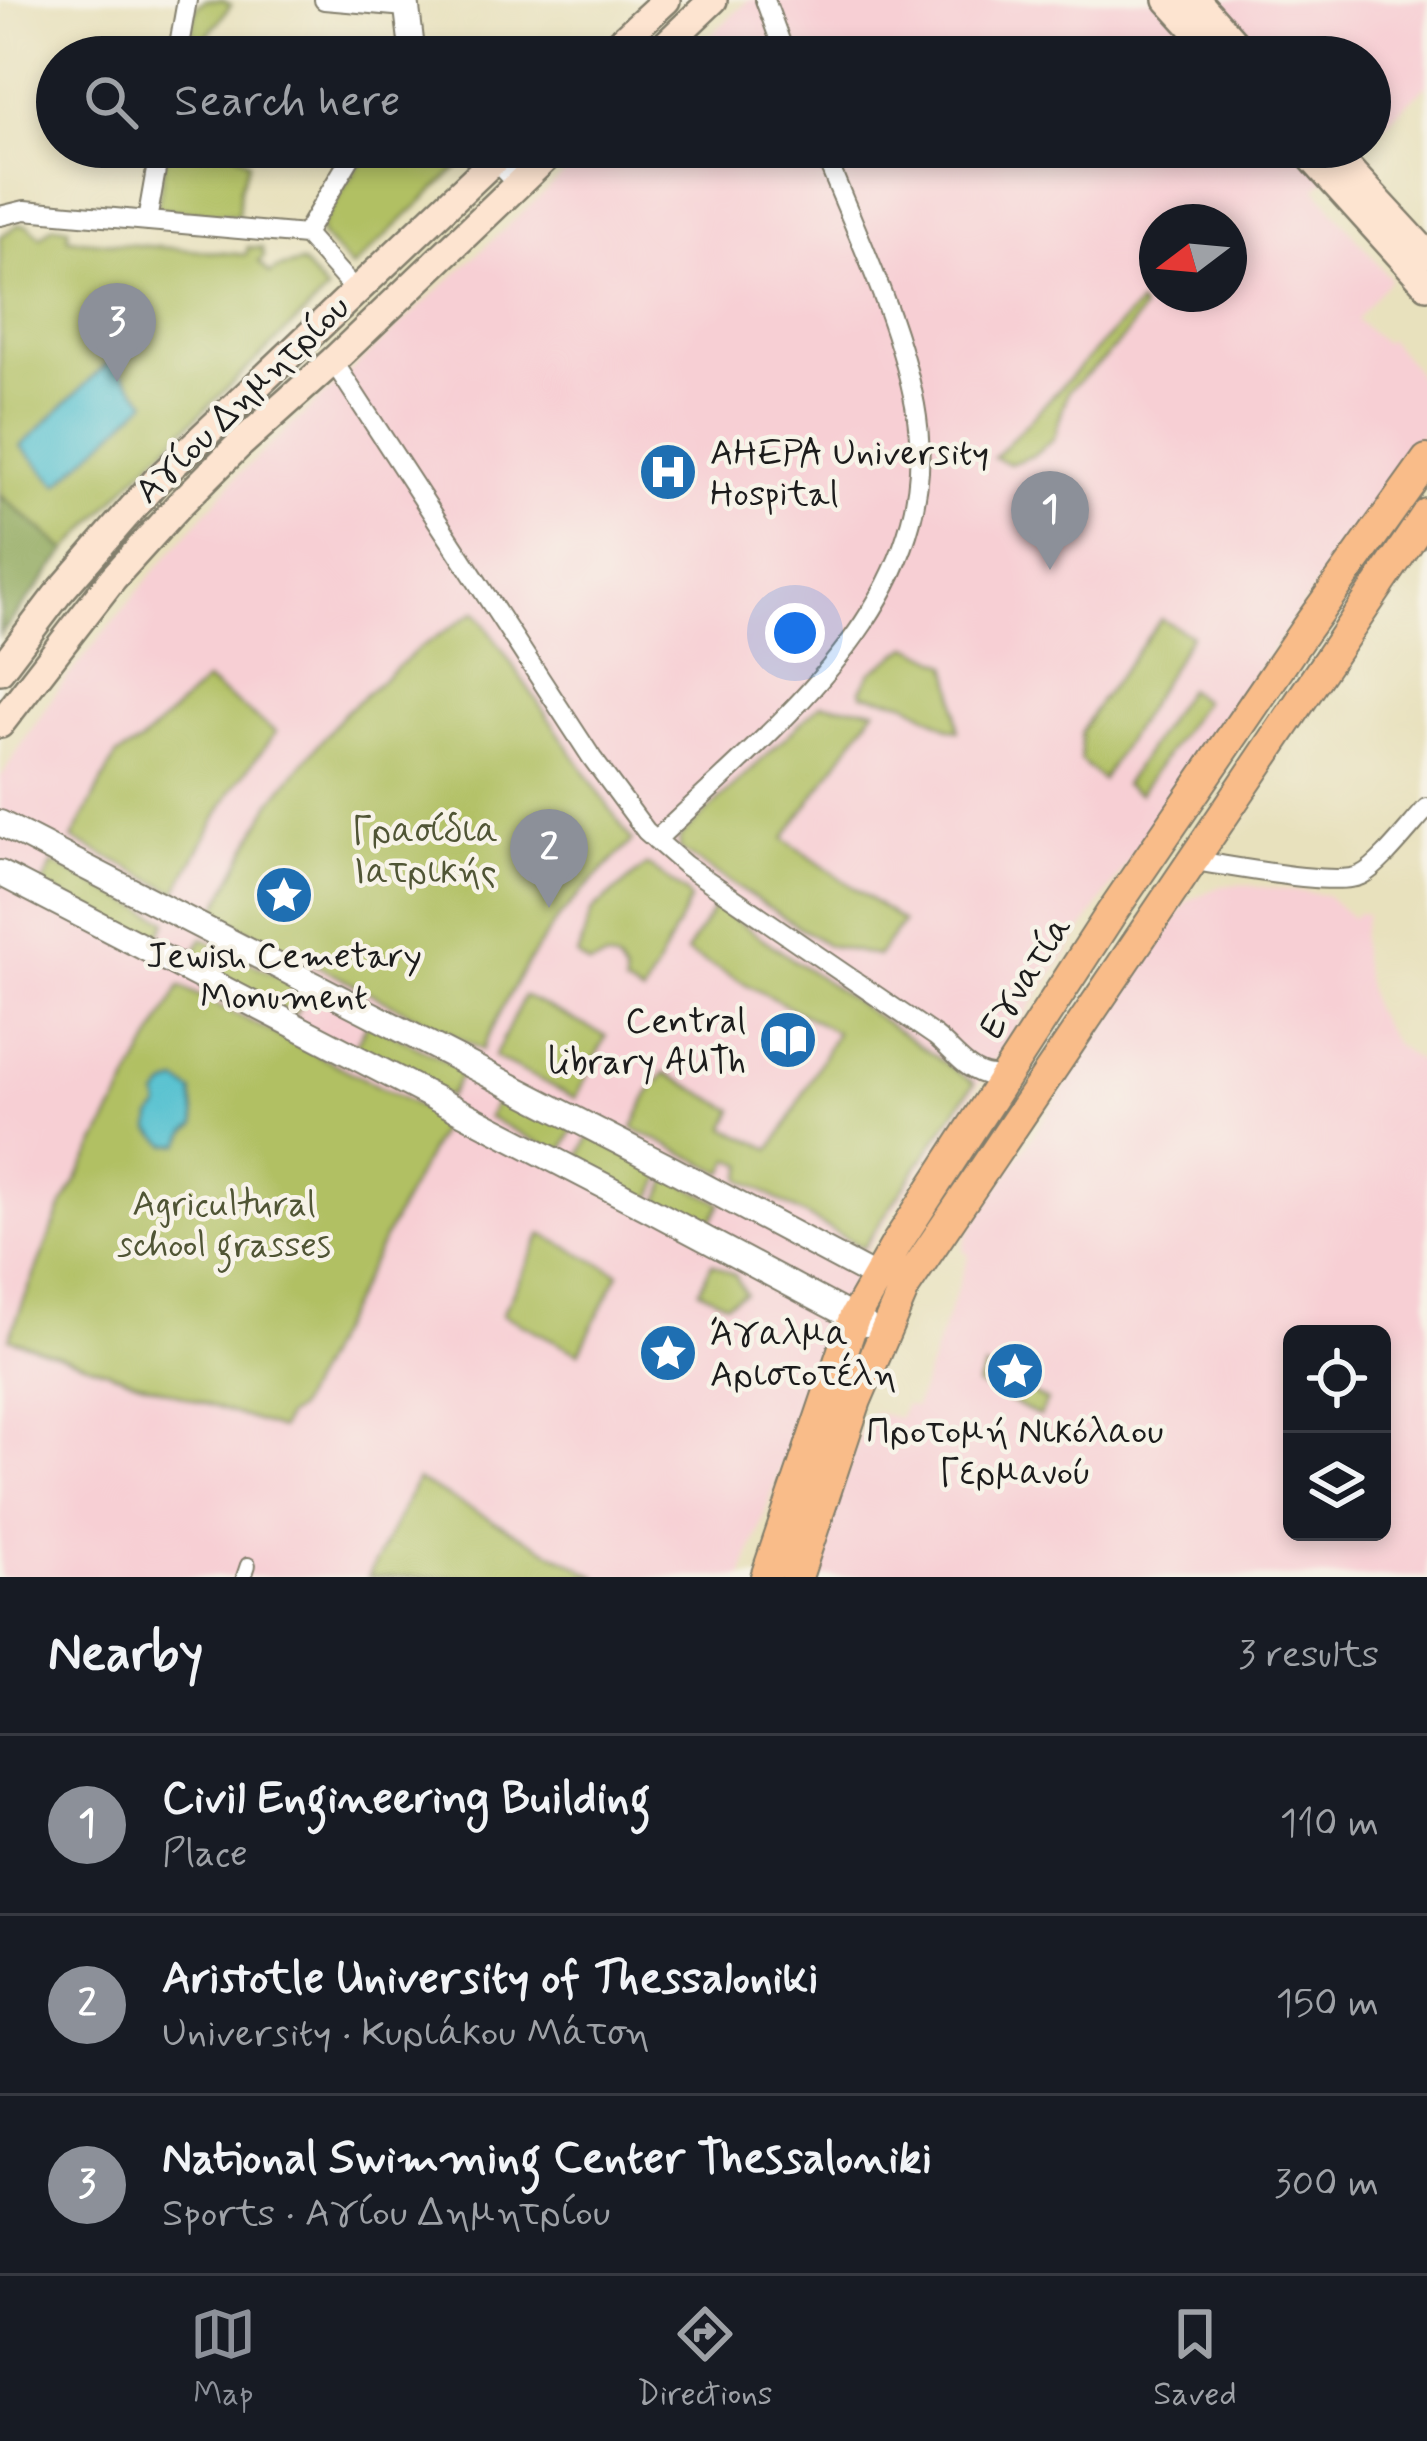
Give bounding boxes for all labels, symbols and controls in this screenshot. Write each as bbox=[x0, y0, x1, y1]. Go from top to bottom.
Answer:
search box bbox=[36, 36, 1391, 168]
icon: search bbox=[78, 69, 144, 135]
text: Search here bbox=[174, 73, 401, 132]
north arrow bbox=[1139, 204, 1247, 312]
pin: 3 bbox=[78, 283, 156, 382]
street label: Αγίου Δημητρίου bbox=[126, 286, 361, 515]
place label: AHEPA University Hospital bbox=[710, 431, 989, 519]
hospital icon: AHEPA University Hospital bbox=[637, 441, 699, 503]
pin: 1 bbox=[1011, 471, 1089, 570]
your location bbox=[765, 603, 825, 663]
park label: Γρασίδια Ιατρικής bbox=[352, 809, 498, 897]
pin: 2 bbox=[510, 809, 588, 908]
place icon: Jewish Cemetary Monument bbox=[253, 864, 315, 926]
street label: Εγνατία bbox=[970, 907, 1084, 1049]
place label: Jewish Cemetary Monument bbox=[146, 934, 422, 1022]
place label: Central library AUTh bbox=[549, 999, 746, 1087]
library icon: Central library AUTh bbox=[757, 1009, 819, 1071]
park label: Agricultural school grasses bbox=[117, 1182, 331, 1273]
place label: Άγαλμα Αριστοτέλη bbox=[710, 1312, 897, 1400]
place icon: Άγαλμα Αριστοτέλη bbox=[637, 1322, 699, 1384]
map controls bbox=[1283, 1325, 1391, 1541]
button: locate bbox=[1283, 1325, 1391, 1433]
place icon: Προτομή Νικόλαου Γερμανού bbox=[984, 1340, 1046, 1402]
place label: Προτομή Νικόλαου Γερμανού bbox=[867, 1410, 1163, 1498]
button: layers bbox=[1283, 1433, 1391, 1541]
text: Nearby bbox=[48, 1622, 203, 1688]
text: 3 results bbox=[1238, 1630, 1379, 1681]
text: Civil Engineering Building bbox=[162, 1770, 651, 1829]
text: 1 bbox=[78, 1799, 96, 1850]
text: 110 m bbox=[1280, 1799, 1379, 1850]
text: Place bbox=[162, 1829, 248, 1880]
text: Aristotle University of Thessaloniki bbox=[162, 1950, 819, 2009]
text: 2 bbox=[77, 1979, 97, 2030]
text: 150 m bbox=[1276, 1979, 1379, 2030]
text: University · Κυριάκου Μάτση bbox=[162, 2009, 650, 2060]
text: National Swimming Center Thessaloniki bbox=[162, 2130, 932, 2189]
text: 3 bbox=[78, 2159, 96, 2210]
text: 300 m bbox=[1274, 2159, 1379, 2210]
text: Sports · Αγίου Δημητρίου bbox=[162, 2189, 610, 2240]
tab: Map bbox=[190, 2301, 256, 2417]
tab: Directions bbox=[637, 2301, 773, 2417]
tab: Saved bbox=[1153, 2301, 1237, 2417]

